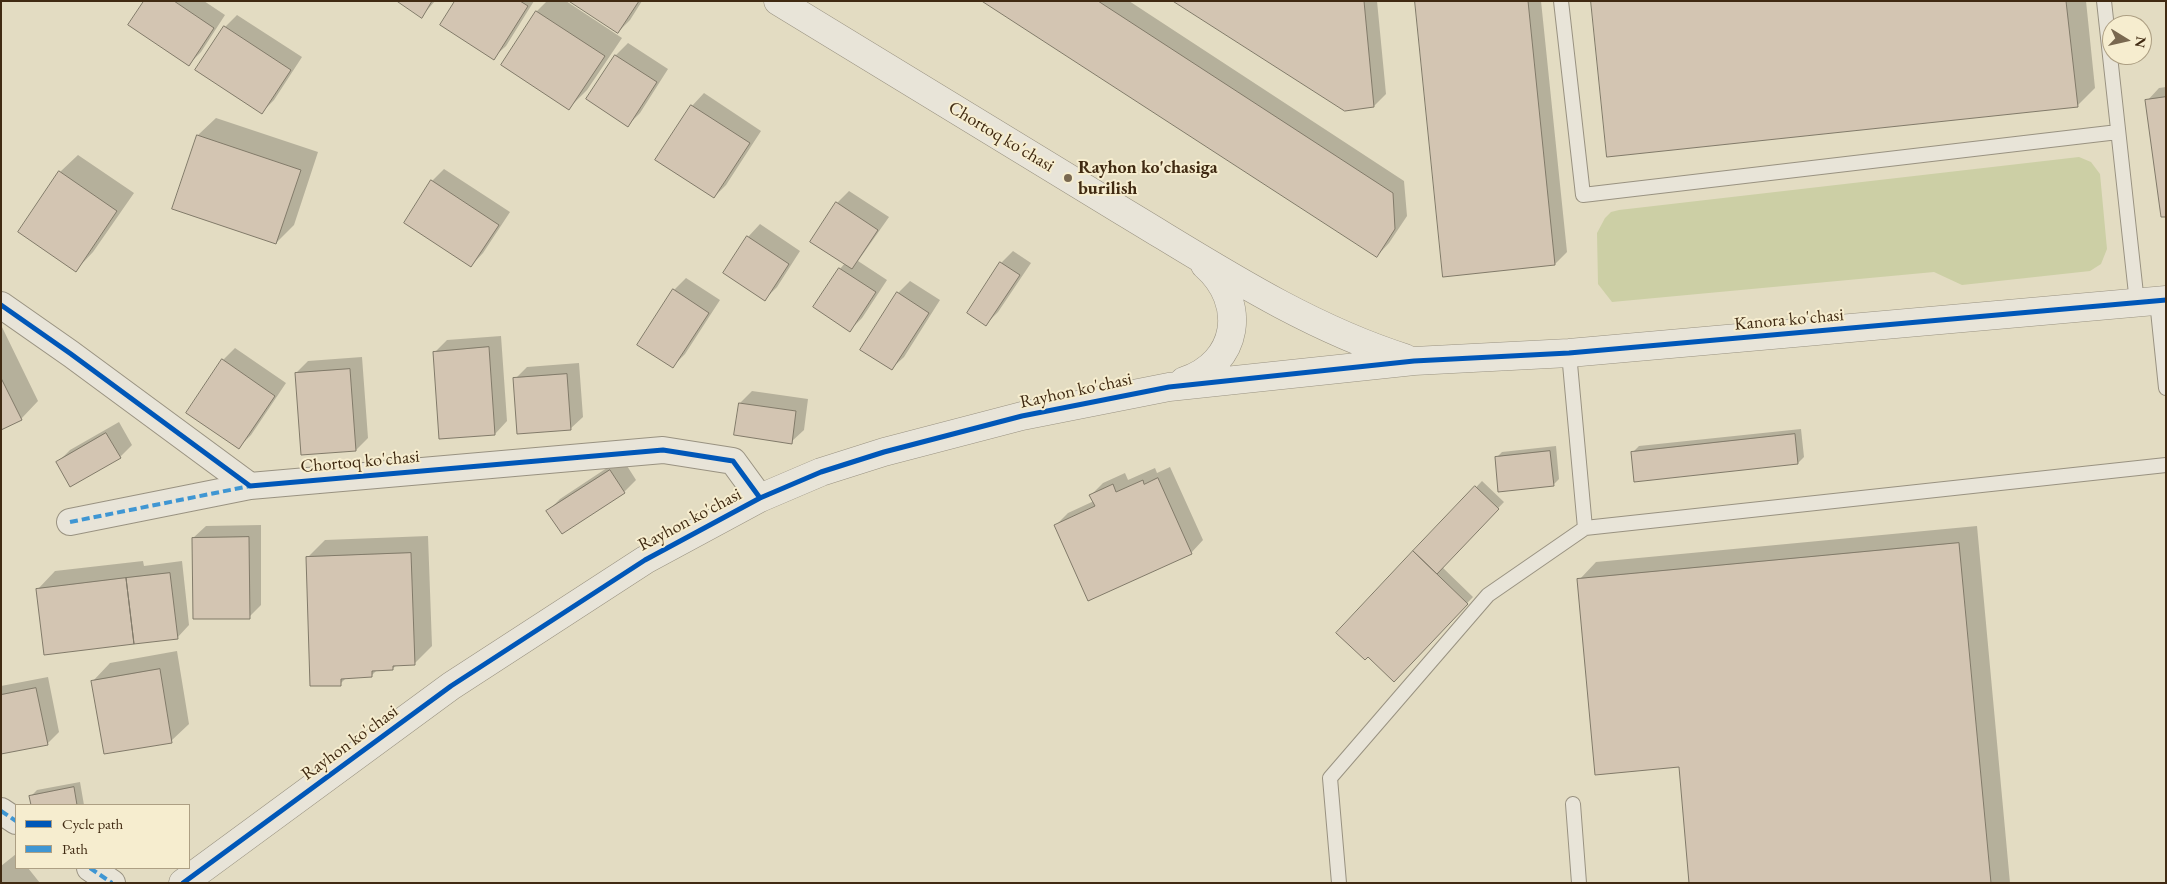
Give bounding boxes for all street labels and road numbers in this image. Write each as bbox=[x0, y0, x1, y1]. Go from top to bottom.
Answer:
street label: Chortoq ko'chasi bbox=[944, 97, 1058, 177]
street label: Kanora ko'chasi bbox=[1733, 304, 1845, 336]
street label: Rayhon ko'chasi bbox=[1018, 369, 1134, 413]
street label: Chortoq ko'chasi bbox=[300, 446, 420, 478]
street label: Rayhon ko'chasi bbox=[635, 484, 745, 556]
street label: Rayhon ko'chasi bbox=[298, 701, 402, 785]

